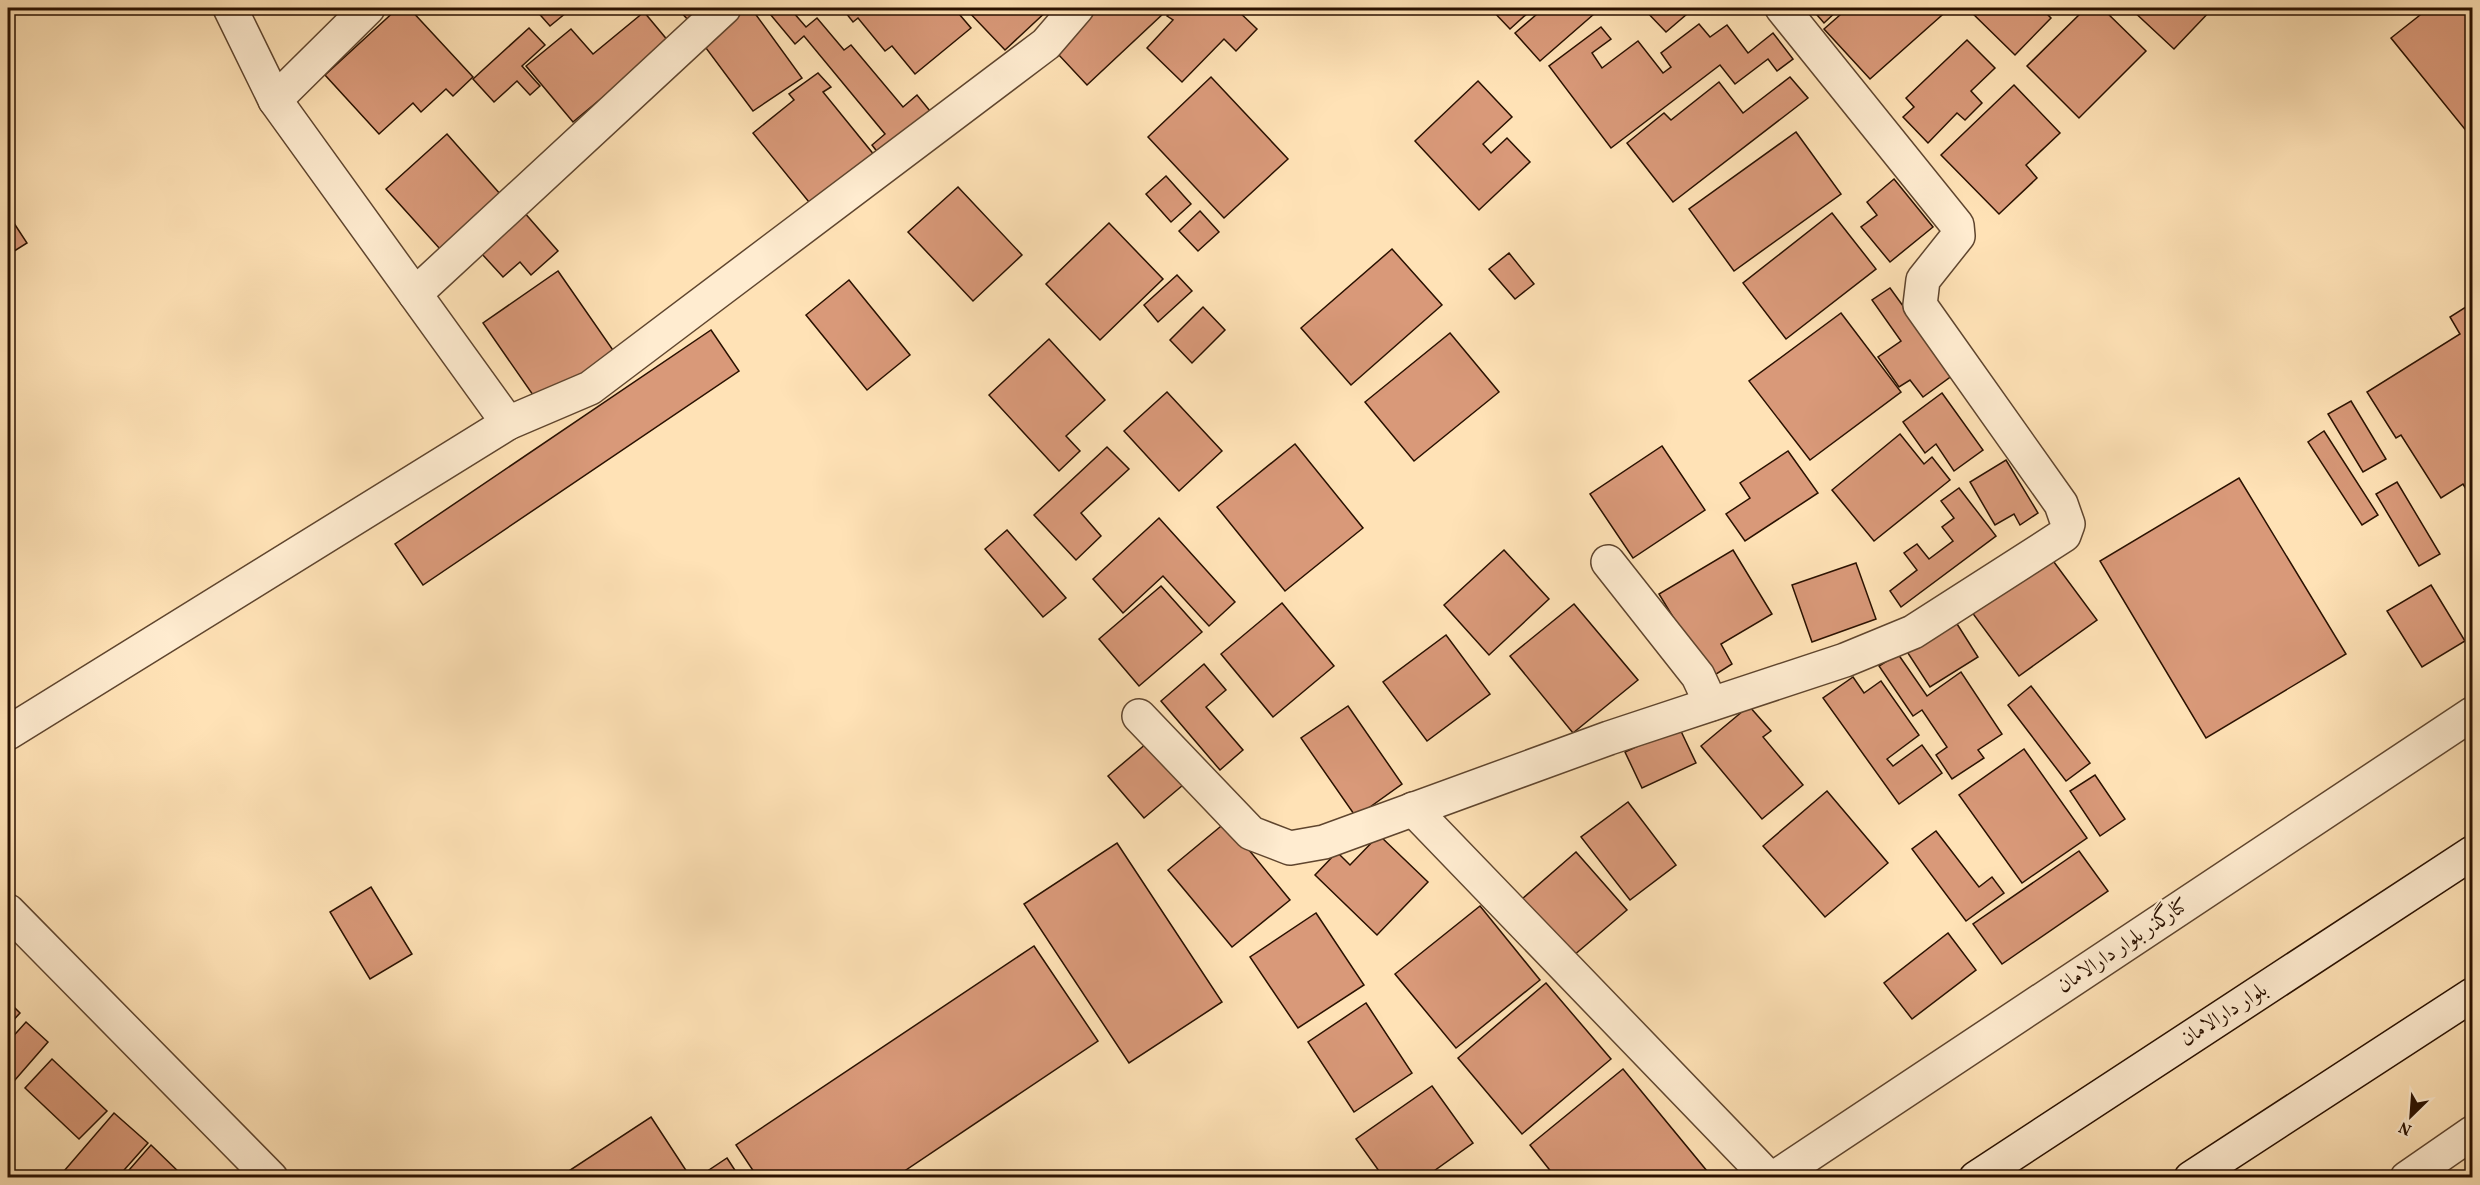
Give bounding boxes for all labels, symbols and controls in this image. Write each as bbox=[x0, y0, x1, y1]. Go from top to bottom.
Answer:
street label: کنارگذر بلوار دارالامان bbox=[2050, 890, 2194, 1001]
street label: بلوار دارالامان bbox=[2175, 976, 2273, 1054]
north arrow bbox=[2381, 1086, 2441, 1146]
text: N bbox=[2395, 1115, 2415, 1140]

